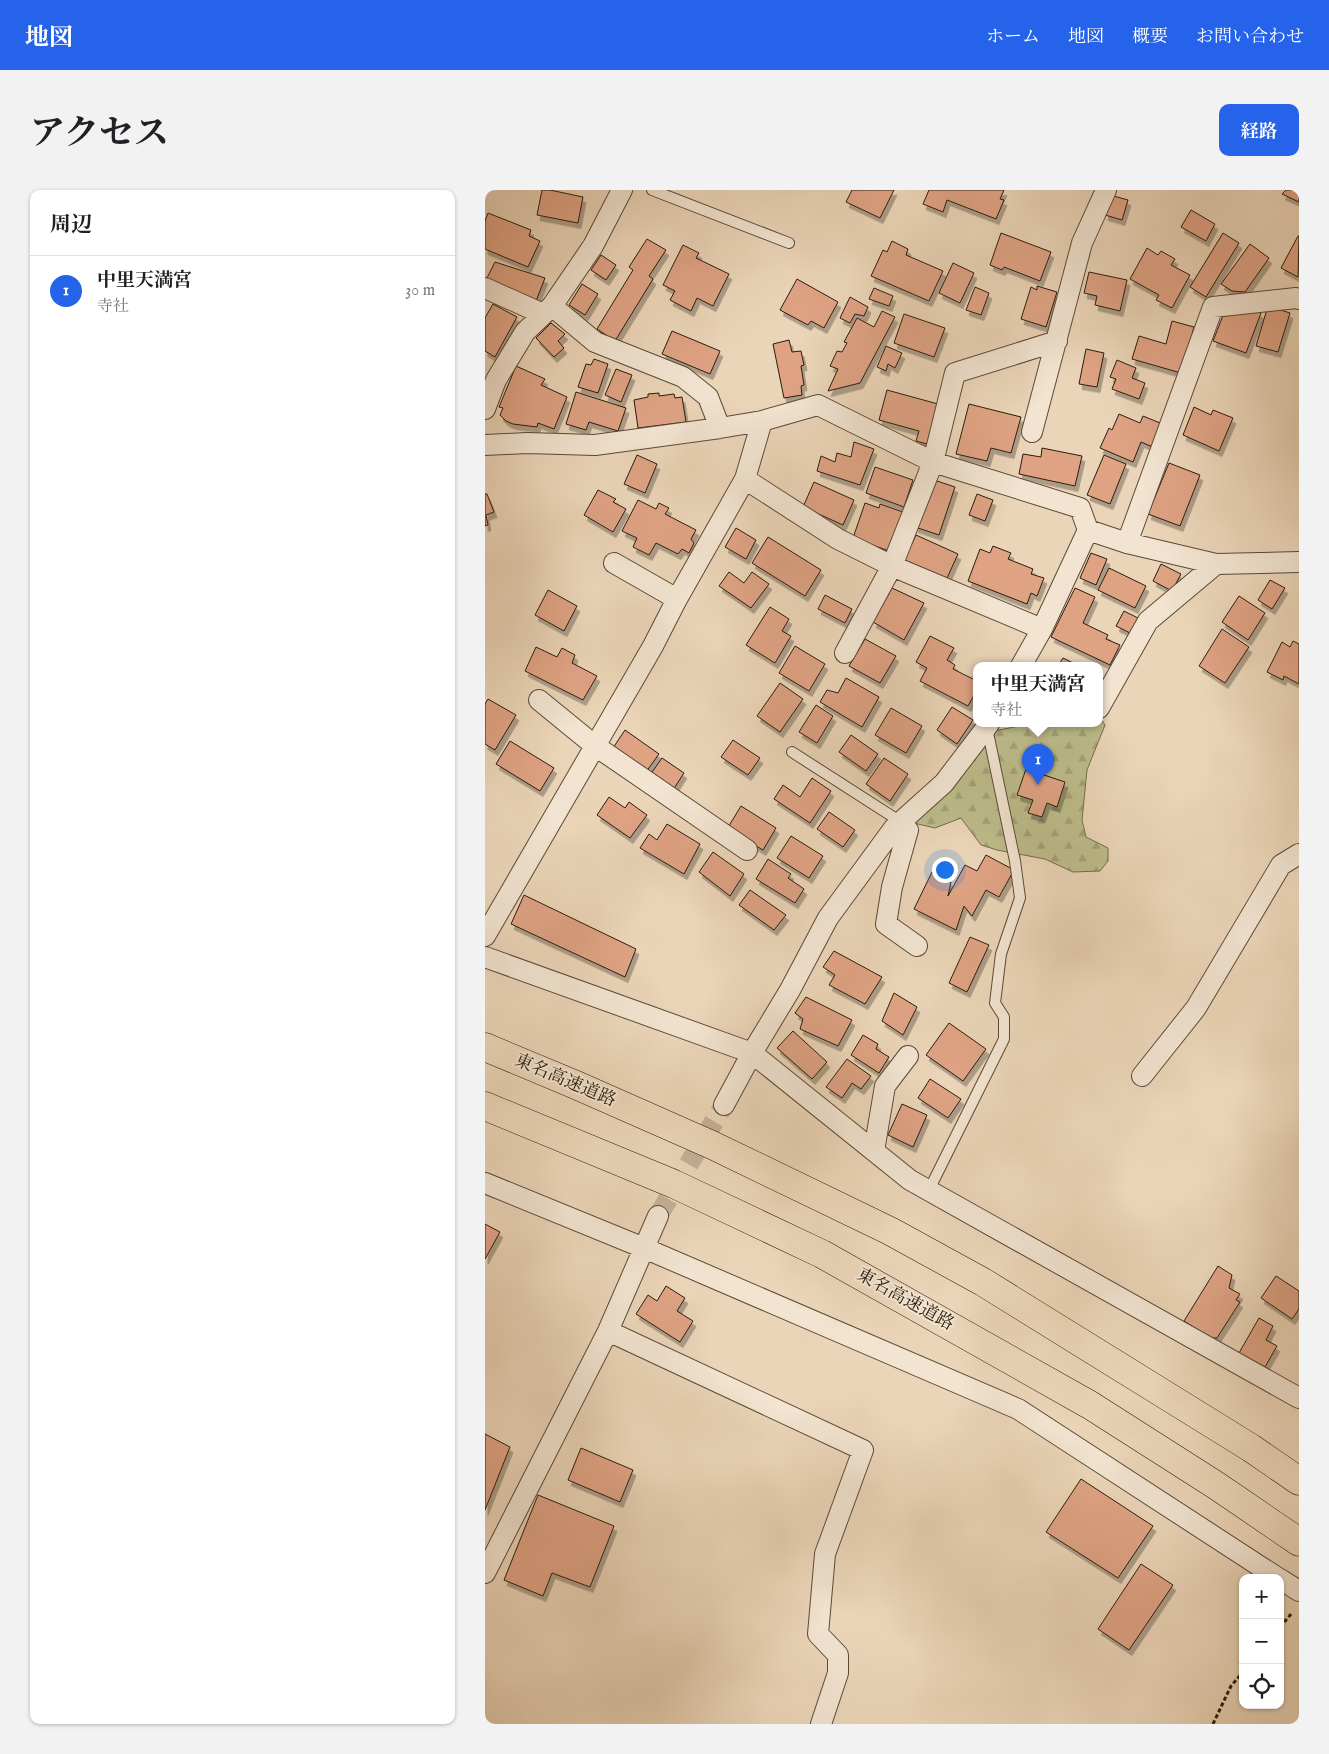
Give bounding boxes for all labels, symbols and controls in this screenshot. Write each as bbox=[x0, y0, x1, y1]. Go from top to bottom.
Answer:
text: 地図 bbox=[25, 23, 73, 54]
text: ホーム bbox=[986, 26, 1040, 49]
text: 地図 bbox=[1068, 26, 1104, 49]
text: 概要 bbox=[1132, 26, 1168, 49]
text: お問い合わせ bbox=[1196, 26, 1304, 49]
button: 経路 bbox=[1219, 104, 1299, 156]
text: アクセス bbox=[30, 112, 169, 157]
text: 周辺 bbox=[50, 212, 92, 239]
text: 中里天満宮 bbox=[97, 269, 192, 293]
text: 1 bbox=[63, 281, 69, 301]
text: 30 m bbox=[405, 281, 435, 301]
text: 寺社 bbox=[97, 297, 129, 317]
popup bbox=[973, 662, 1103, 727]
text: 中里天満宮 bbox=[990, 673, 1086, 697]
text: 寺社 bbox=[990, 701, 1023, 721]
pin: 1 bbox=[1022, 744, 1054, 785]
your location bbox=[932, 857, 958, 883]
street label: 東名高速道路 bbox=[511, 1049, 619, 1113]
street label: 東名高速道路 bbox=[852, 1264, 958, 1336]
map controls bbox=[1239, 1574, 1284, 1709]
button: + bbox=[1239, 1574, 1284, 1619]
button: − bbox=[1239, 1619, 1284, 1664]
button: locate bbox=[1239, 1664, 1284, 1709]

